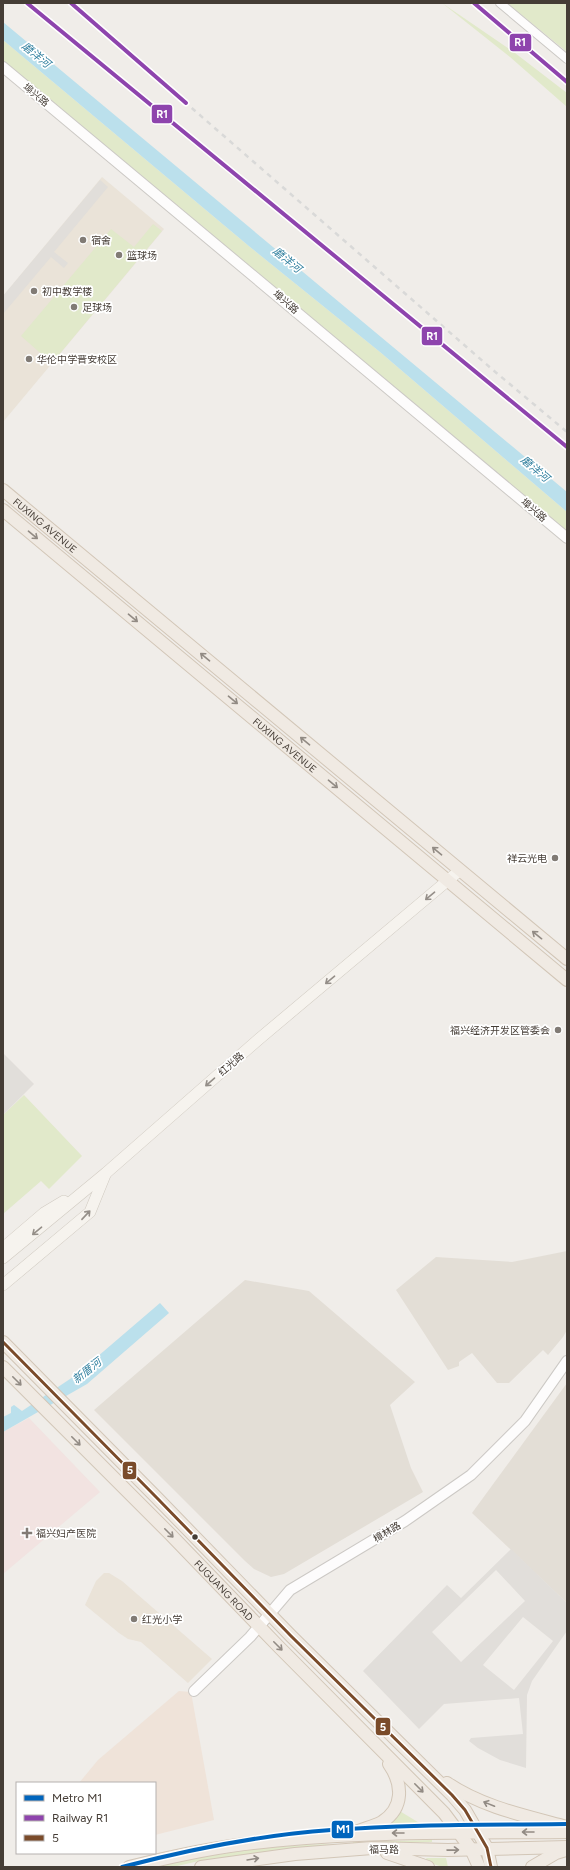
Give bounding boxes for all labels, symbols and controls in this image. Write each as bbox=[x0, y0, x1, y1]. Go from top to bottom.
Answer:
line badge: R1 bbox=[509, 33, 532, 52]
text: R1 bbox=[514, 36, 526, 49]
water label: 磨洋河 bbox=[19, 40, 54, 72]
street label: 埠兴路 bbox=[20, 81, 52, 109]
line badge: R1 bbox=[151, 104, 173, 124]
text: R1 bbox=[156, 108, 168, 121]
place label: 宿舍 bbox=[91, 234, 111, 247]
marker: 宿舍 bbox=[78, 235, 88, 245]
water label: 磨洋河 bbox=[270, 245, 305, 277]
place label: 篮球场 bbox=[127, 249, 157, 262]
marker: 篮球场 bbox=[114, 250, 124, 260]
place label: 初中教学楼 bbox=[42, 285, 92, 298]
marker: 初中教学楼 bbox=[29, 286, 39, 296]
street label: 埠兴路 bbox=[270, 287, 302, 317]
place label: 足球场 bbox=[82, 301, 112, 314]
marker: 足球场 bbox=[69, 302, 79, 312]
line badge: R1 bbox=[421, 326, 443, 346]
text: R1 bbox=[426, 330, 438, 343]
place label: 华伦中学晋安校区 bbox=[37, 353, 117, 366]
marker: 华伦中学晋安校区 bbox=[24, 354, 34, 364]
water label: 磨洋河 bbox=[518, 453, 553, 486]
street label: FUXING AVENUE bbox=[11, 495, 80, 556]
street label: 埠兴路 bbox=[518, 495, 550, 525]
one-way arrow bbox=[28, 530, 38, 539]
one-way arrow bbox=[128, 613, 139, 622]
one-way arrow bbox=[200, 653, 211, 662]
one-way arrow bbox=[228, 696, 239, 705]
street label: FUXING AVENUE bbox=[250, 715, 320, 775]
one-way arrow bbox=[300, 736, 310, 745]
one-way arrow bbox=[328, 779, 339, 788]
one-way arrow bbox=[432, 847, 442, 856]
place label: 祥云光电 bbox=[507, 852, 547, 865]
marker: 祥云光电 bbox=[550, 853, 560, 863]
one-way arrow bbox=[424, 892, 435, 900]
one-way arrow bbox=[531, 930, 542, 939]
one-way arrow bbox=[325, 975, 336, 984]
place label: 福兴经济开发区管委会 bbox=[450, 1024, 550, 1037]
marker: 福兴经济开发区管委会 bbox=[553, 1025, 563, 1035]
street label: 红光路 bbox=[215, 1049, 247, 1079]
one-way arrow bbox=[205, 1078, 215, 1087]
one-way arrow bbox=[82, 1210, 91, 1220]
one-way arrow bbox=[31, 1226, 42, 1235]
water label: 新厝河 bbox=[70, 1354, 106, 1386]
one-way arrow bbox=[12, 1376, 21, 1386]
one-way arrow bbox=[71, 1436, 81, 1446]
line badge: 5 bbox=[122, 1461, 137, 1480]
text: 5 bbox=[127, 1464, 133, 1477]
street label: 樟林路 bbox=[371, 1519, 403, 1545]
marker: 福兴妇产医院 bbox=[21, 1527, 33, 1539]
place label: 福兴妇产医院 bbox=[36, 1527, 96, 1540]
one-way arrow bbox=[164, 1528, 174, 1537]
unlabelled marker bbox=[190, 1532, 200, 1542]
street label: FUGUANG ROAD bbox=[192, 1557, 256, 1623]
place label: 红光小学 bbox=[142, 1613, 182, 1626]
marker: 红光小学 bbox=[129, 1614, 139, 1624]
one-way arrow bbox=[273, 1641, 283, 1651]
line badge: 5 bbox=[375, 1717, 391, 1736]
text: 5 bbox=[380, 1721, 386, 1734]
legend bbox=[16, 1782, 156, 1854]
one-way arrow bbox=[414, 1783, 424, 1793]
text: Metro M1 bbox=[52, 1791, 102, 1805]
one-way arrow bbox=[484, 1800, 496, 1807]
text: Railway R1 bbox=[52, 1811, 108, 1825]
line badge: M1 bbox=[331, 1820, 354, 1839]
text: M1 bbox=[336, 1823, 350, 1836]
one-way arrow bbox=[522, 1828, 535, 1836]
one-way arrow bbox=[392, 1829, 405, 1837]
text: 5 bbox=[52, 1831, 59, 1845]
street label: 福马路 bbox=[369, 1843, 399, 1856]
one-way arrow bbox=[446, 1846, 459, 1854]
one-way arrow bbox=[247, 1855, 260, 1863]

